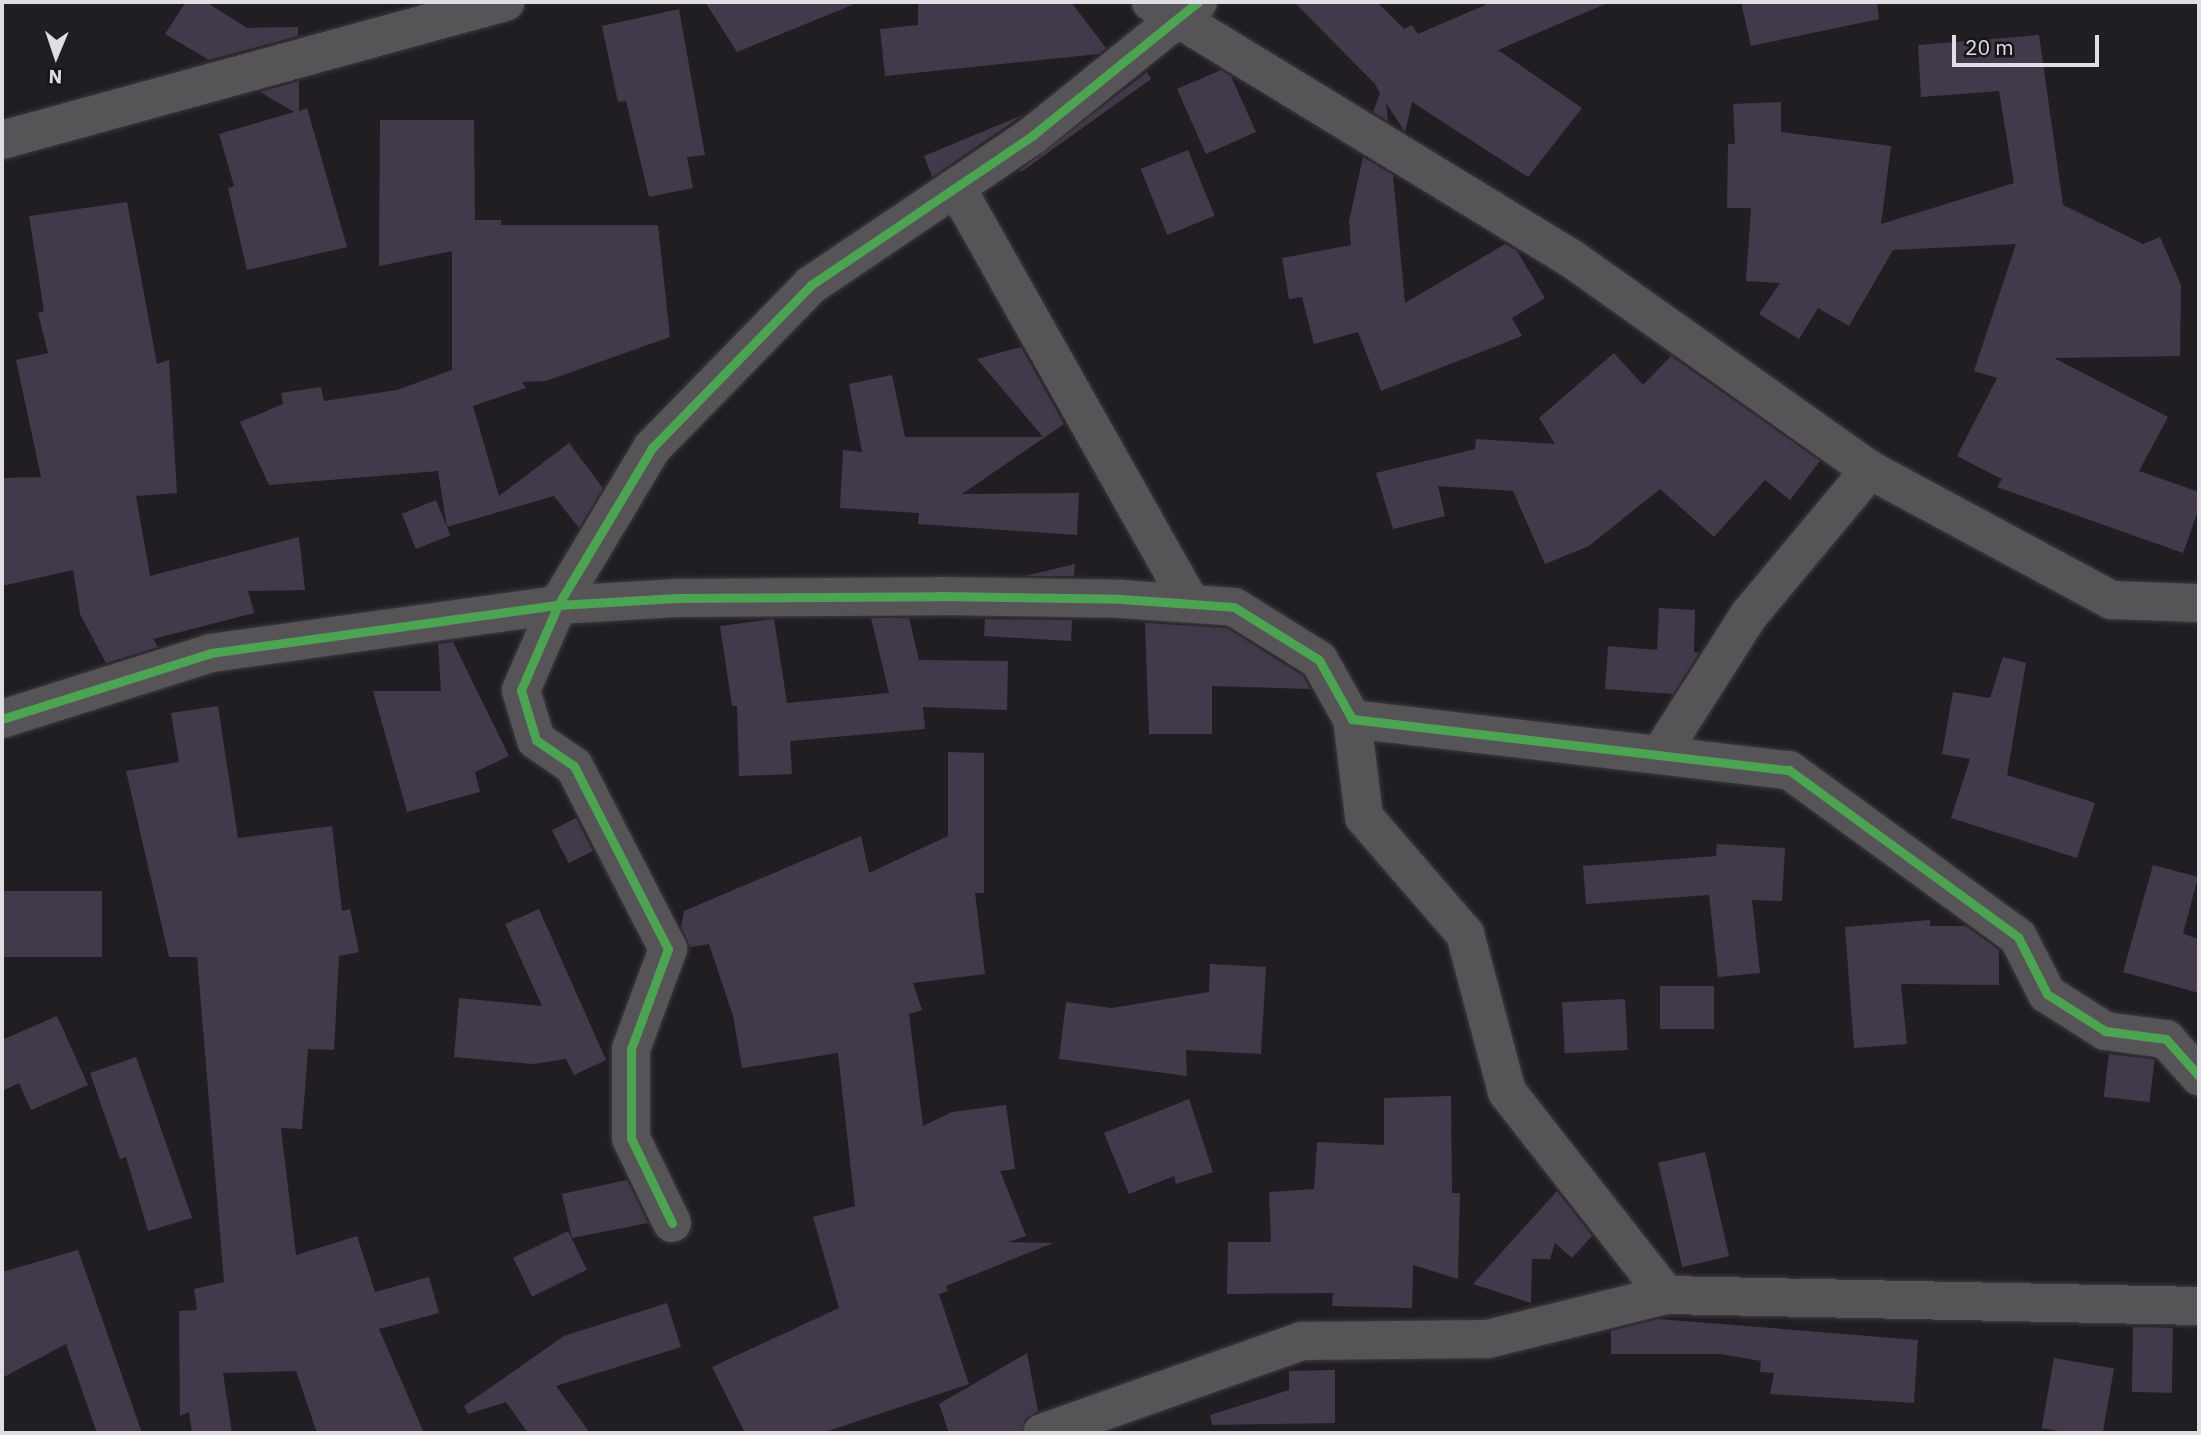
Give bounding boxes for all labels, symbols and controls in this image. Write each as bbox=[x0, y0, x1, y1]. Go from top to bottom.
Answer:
north arrow bbox=[21, 21, 91, 91]
scale bar bbox=[1956, 21, 2103, 65]
text: 20 m bbox=[1965, 33, 2014, 61]
text: N bbox=[48, 65, 63, 89]

